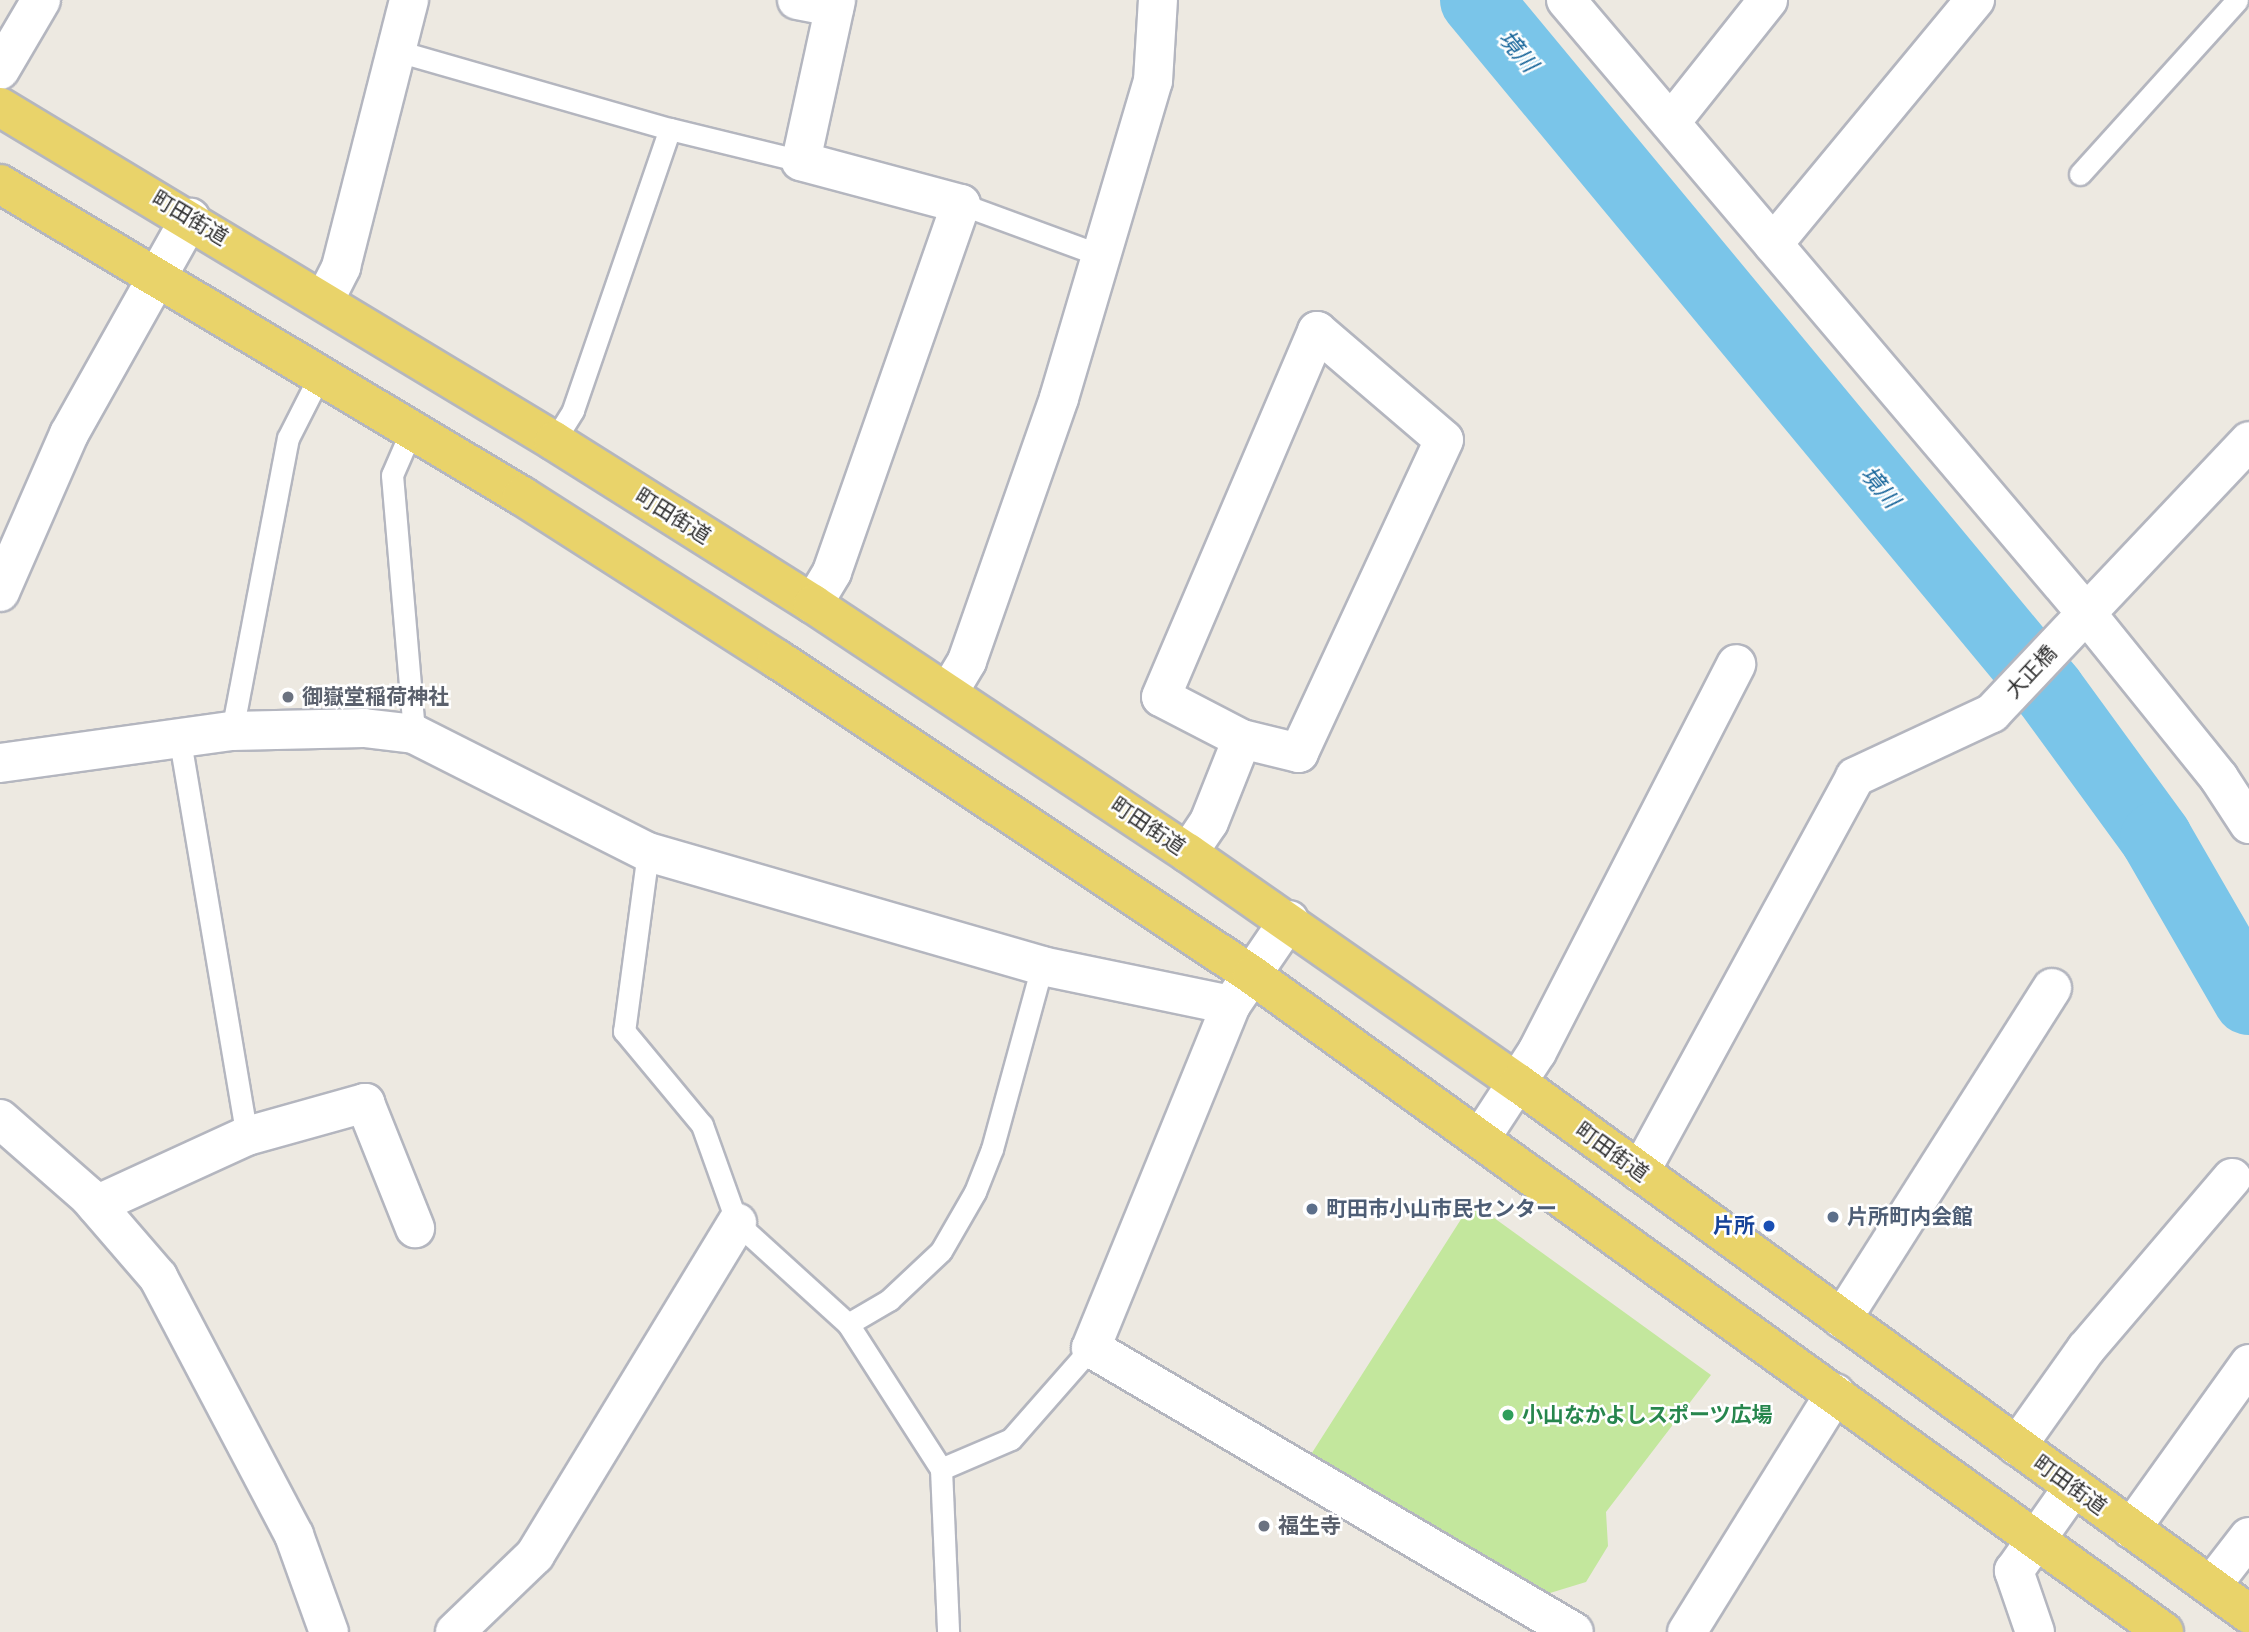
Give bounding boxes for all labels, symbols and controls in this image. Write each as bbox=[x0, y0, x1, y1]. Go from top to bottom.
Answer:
water label: 境川 bbox=[1493, 25, 1543, 77]
street label: 町田街道 bbox=[148, 186, 232, 250]
water label: 境川 bbox=[1855, 461, 1905, 513]
street label: 町田街道 bbox=[631, 483, 715, 549]
street label: 大正橋 bbox=[2000, 640, 2062, 704]
place label: 御嶽堂稲荷神社 bbox=[302, 684, 449, 710]
marker: 御嶽堂稲荷神社 bbox=[280, 689, 296, 705]
street label: 町田街道 bbox=[1106, 792, 1190, 860]
street label: 町田街道 bbox=[1571, 1117, 1653, 1187]
place label: 町田市小山市民センター bbox=[1326, 1196, 1557, 1222]
marker: 町田市小山市民センター bbox=[1304, 1201, 1320, 1217]
place label: 片所町内会館 bbox=[1847, 1204, 1973, 1230]
marker: 片所町内会館 bbox=[1825, 1209, 1841, 1225]
place label: 片所 bbox=[1713, 1213, 1755, 1239]
marker: 片所 bbox=[1761, 1218, 1777, 1234]
place label: 小山なかよしスポーツ広場 bbox=[1522, 1402, 1774, 1428]
marker: 小山なかよしスポーツ広場 bbox=[1500, 1407, 1516, 1423]
street label: 町田街道 bbox=[2029, 1450, 2111, 1520]
place label: 福生寺 bbox=[1278, 1513, 1341, 1539]
marker: 福生寺 bbox=[1256, 1518, 1272, 1534]

